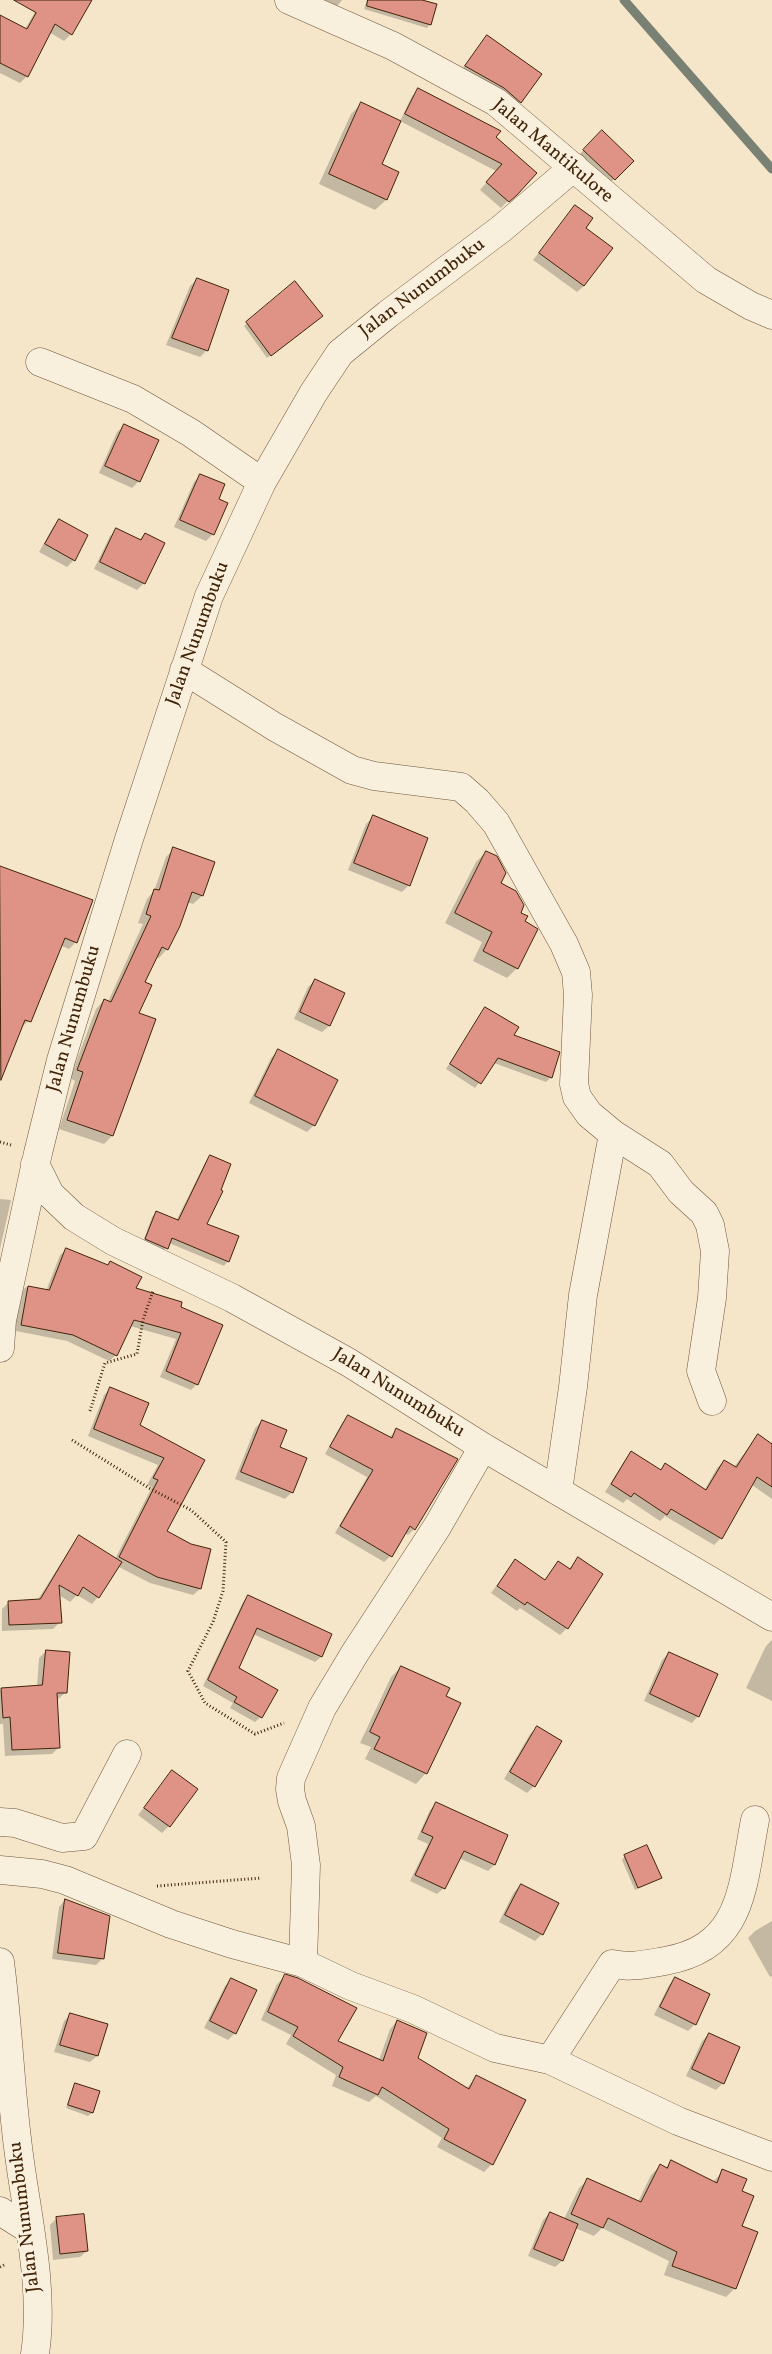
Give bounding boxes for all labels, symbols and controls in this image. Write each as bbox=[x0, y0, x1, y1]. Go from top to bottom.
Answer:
street label: Jalan Mantikulore bbox=[487, 95, 617, 209]
street label: Jalan Nunumbuku bbox=[355, 234, 491, 344]
street label: Jalan Nunumbuku bbox=[162, 559, 236, 709]
street label: Jalan Nunumbuku bbox=[43, 943, 107, 1095]
street label: Jalan Nunumbuku bbox=[328, 1344, 468, 1444]
street label: Jalan Nunumbuku bbox=[5, 2140, 47, 2294]

